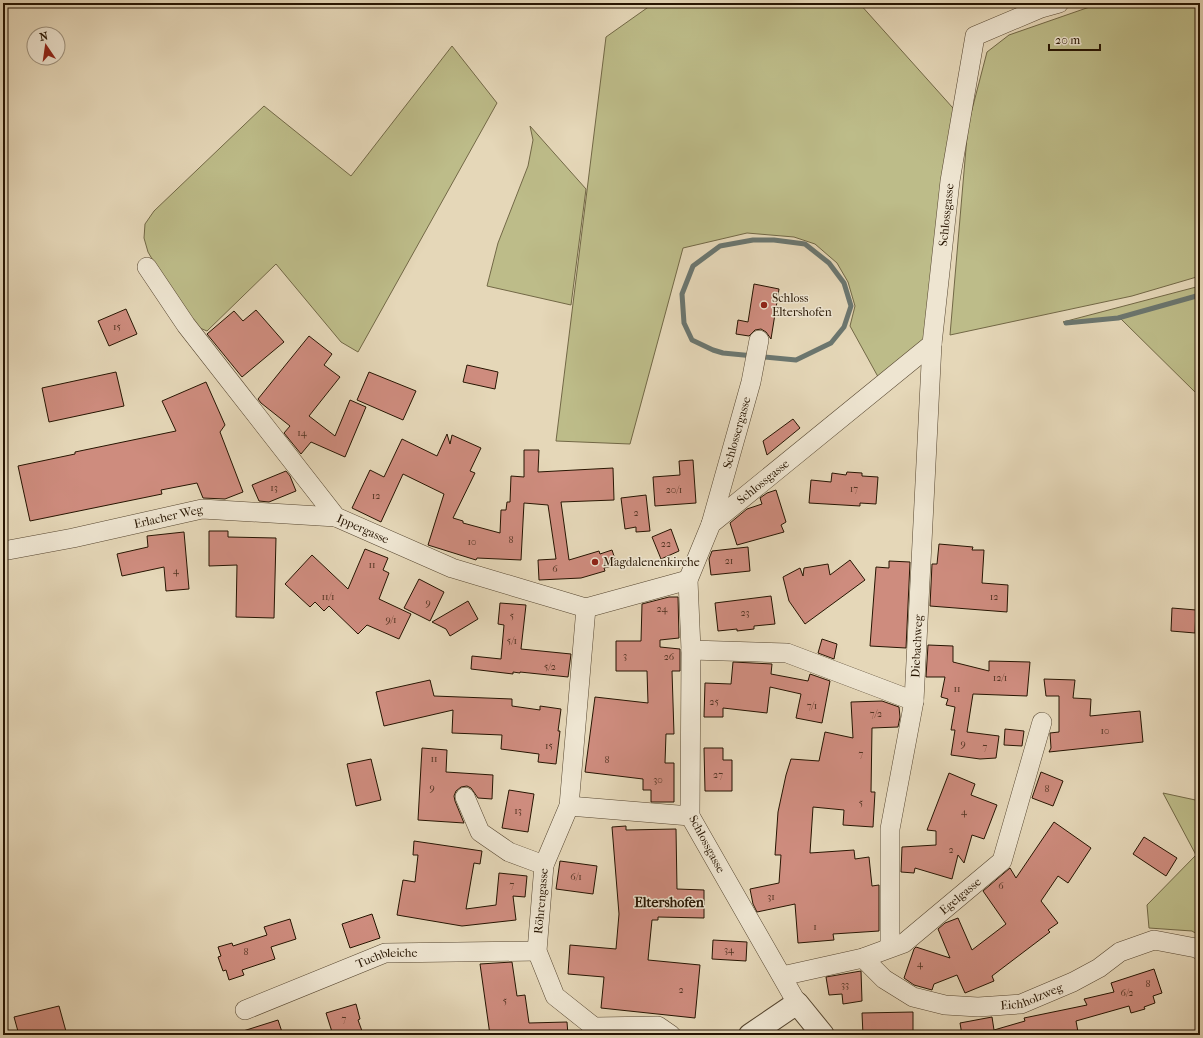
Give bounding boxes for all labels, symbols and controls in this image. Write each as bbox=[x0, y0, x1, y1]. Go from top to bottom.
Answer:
north arrow bbox=[26, 26, 66, 66]
scale bar bbox=[1049, 26, 1100, 52]
text: N bbox=[38, 29, 50, 44]
text: 20 m bbox=[1055, 33, 1080, 47]
street label: Schlossgasse bbox=[936, 183, 957, 247]
place label: Schloss Eltershofen bbox=[772, 291, 832, 319]
marker: Schloss Eltershofen bbox=[759, 300, 769, 310]
house number: 15 bbox=[113, 321, 121, 333]
street label: Schlossergasse bbox=[720, 395, 754, 470]
house number: 14 bbox=[297, 427, 308, 439]
street label: Schlossgasse bbox=[734, 456, 792, 507]
house number: 13 bbox=[270, 482, 278, 494]
house number: 17 bbox=[850, 483, 858, 495]
house number: 20/1 bbox=[666, 484, 682, 496]
house number: 12 bbox=[372, 490, 380, 502]
street label: Erlacher Weg bbox=[133, 502, 205, 531]
house number: 2 bbox=[633, 507, 639, 519]
street label: Ippergasse bbox=[335, 511, 391, 546]
house number: 8 bbox=[508, 534, 514, 546]
house number: 10 bbox=[467, 536, 477, 548]
house number: 22 bbox=[661, 538, 671, 550]
place label: Magdalenenkirche bbox=[603, 555, 700, 569]
house number: 21 bbox=[725, 555, 733, 567]
marker: Magdalenenkirche bbox=[590, 557, 600, 567]
house number: 11 bbox=[368, 559, 376, 571]
house number: 6 bbox=[552, 563, 558, 575]
house number: 4 bbox=[173, 565, 180, 577]
house number: 11/1 bbox=[321, 591, 335, 603]
house number: 12 bbox=[990, 591, 998, 603]
house number: 9 bbox=[425, 597, 431, 609]
house number: 24 bbox=[656, 603, 669, 615]
house number: 23 bbox=[740, 607, 750, 619]
house number: 5 bbox=[510, 610, 514, 622]
house number: 9/1 bbox=[385, 614, 397, 626]
street label: Diebachweg bbox=[908, 614, 925, 678]
house number: 5/1 bbox=[507, 635, 517, 647]
house number: 3 bbox=[623, 650, 627, 662]
house number: 26 bbox=[664, 651, 675, 663]
house number: 5/2 bbox=[544, 661, 556, 673]
house number: 12/1 bbox=[993, 672, 1007, 684]
house number: 11 bbox=[953, 683, 961, 695]
house number: 25 bbox=[709, 696, 719, 708]
house number: 7/1 bbox=[807, 700, 817, 712]
house number: 7/2 bbox=[870, 708, 882, 720]
house number: 10 bbox=[1100, 725, 1110, 737]
house number: 9 bbox=[960, 738, 966, 750]
house number: 15 bbox=[545, 740, 553, 752]
house number: 7 bbox=[983, 741, 988, 753]
house number: 7 bbox=[859, 748, 864, 760]
house number: 11 bbox=[430, 753, 438, 765]
house number: 8 bbox=[604, 754, 610, 766]
house number: 27 bbox=[713, 769, 723, 781]
house number: 30 bbox=[653, 774, 663, 786]
house number: 9 bbox=[429, 782, 435, 794]
house number: 8 bbox=[1044, 783, 1050, 795]
house number: 5 bbox=[859, 797, 863, 809]
house number: 13 bbox=[514, 805, 522, 817]
house number: 4 bbox=[961, 806, 968, 818]
street label: Schlossgasse bbox=[686, 813, 728, 875]
house number: 2 bbox=[948, 844, 954, 856]
street label: Röhrengasse bbox=[531, 867, 551, 934]
house number: 6/1 bbox=[570, 871, 582, 883]
street label: Egelgasse bbox=[937, 875, 984, 917]
house number: 7 bbox=[510, 879, 515, 891]
house number: 6 bbox=[998, 880, 1004, 892]
house number: 31 bbox=[767, 891, 775, 903]
district label: Eltershofen bbox=[634, 894, 705, 911]
house number: 1 bbox=[813, 921, 817, 933]
house number: 34 bbox=[724, 944, 735, 956]
house number: 8 bbox=[243, 946, 249, 958]
street label: Tuchbleiche bbox=[354, 946, 418, 971]
house number: 4 bbox=[917, 958, 924, 970]
house number: 8 bbox=[1145, 978, 1151, 990]
house number: 33 bbox=[841, 979, 849, 991]
street label: Eichholzweg bbox=[1000, 980, 1065, 1012]
house number: 2 bbox=[678, 984, 684, 996]
house number: 6/2 bbox=[1121, 987, 1134, 999]
house number: 5 bbox=[503, 995, 507, 1007]
house number: 7 bbox=[342, 1013, 347, 1025]

